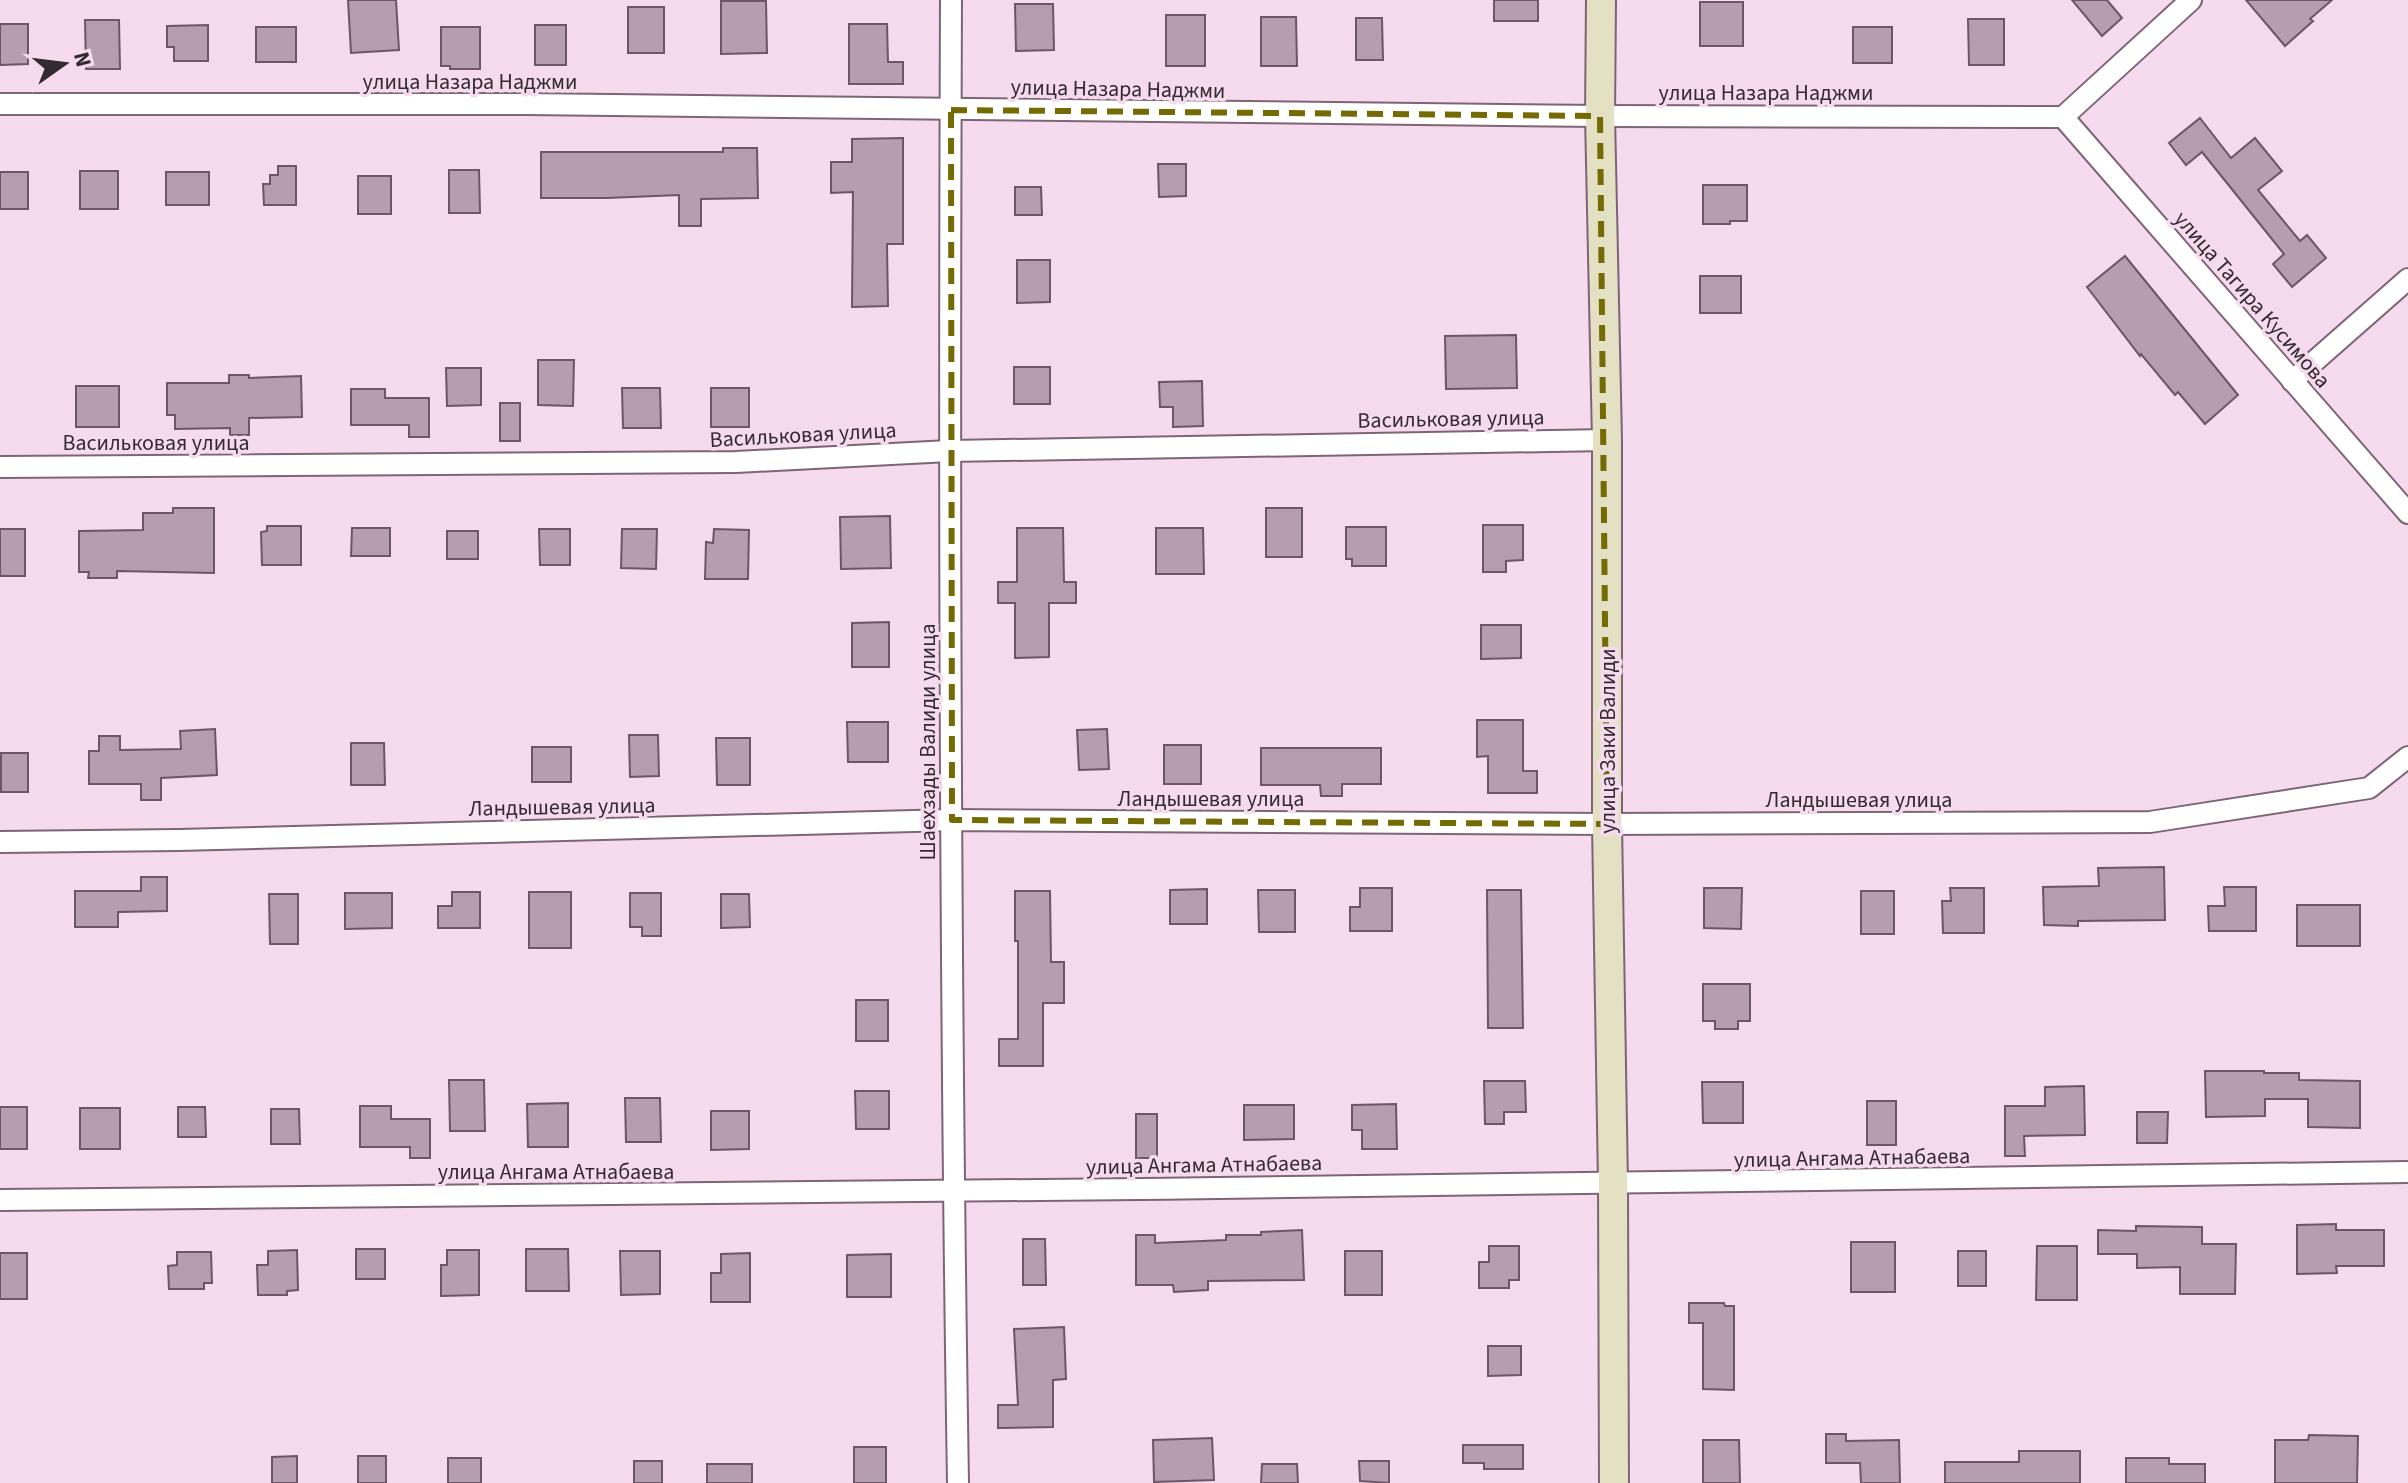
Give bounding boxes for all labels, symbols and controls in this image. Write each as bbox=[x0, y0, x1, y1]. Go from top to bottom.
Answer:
north arrow bbox=[24, 24, 104, 104]
text: N bbox=[65, 48, 100, 70]
street label: улица Назара Наджми bbox=[363, 66, 577, 98]
street label: улица Назара Наджми bbox=[1010, 71, 1226, 107]
street label: улица Назара Наджми bbox=[1659, 77, 1873, 109]
street label: улица Тагира Кусимова bbox=[2166, 204, 2338, 395]
street label: Васильковая улица bbox=[1357, 401, 1545, 437]
street label: Васильковая улица bbox=[709, 414, 897, 456]
street label: Васильковая улица bbox=[62, 427, 250, 459]
street label: Шаехзады Валиди улица bbox=[912, 623, 944, 861]
street label: улица Заки Валиди bbox=[1592, 648, 1624, 834]
street label: Ландышевая улица bbox=[1118, 783, 1304, 815]
street label: Ландышевая улица bbox=[1766, 784, 1952, 816]
street label: Ландышевая улица bbox=[468, 789, 656, 825]
street label: улица Ангама Атнабаева bbox=[1734, 1140, 1971, 1176]
street label: улица Ангама Атнабаева bbox=[1086, 1147, 1323, 1183]
street label: улица Ангама Атнабаева bbox=[438, 1156, 674, 1188]

